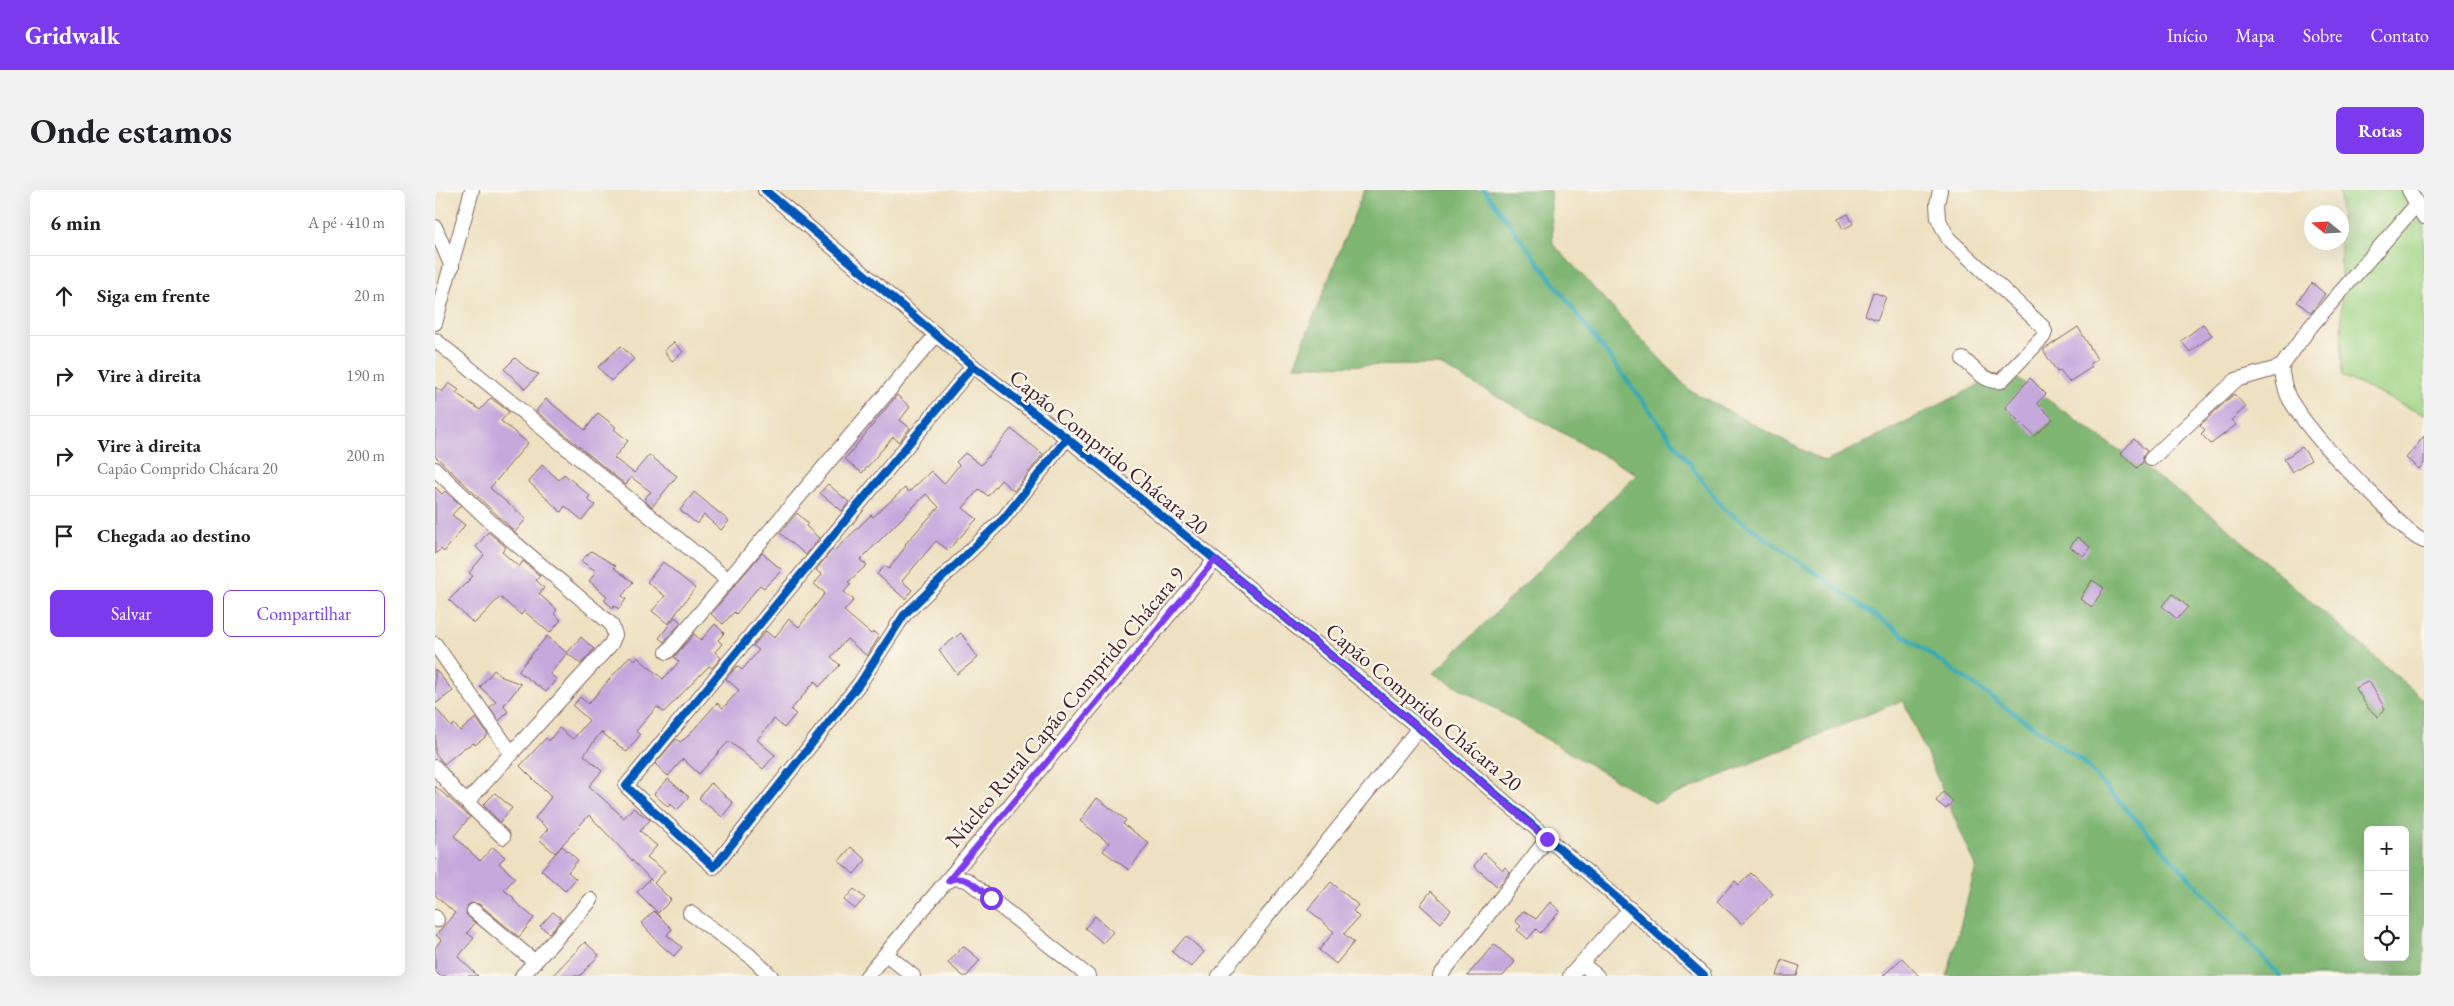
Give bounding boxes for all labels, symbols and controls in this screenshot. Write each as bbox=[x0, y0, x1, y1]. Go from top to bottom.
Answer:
text: Gridwalk bbox=[25, 20, 120, 51]
text: Início bbox=[2167, 24, 2208, 47]
text: Mapa bbox=[2236, 24, 2275, 47]
text: Sobre bbox=[2303, 24, 2342, 47]
text: Contato bbox=[2370, 24, 2429, 47]
button: Rotas bbox=[2336, 107, 2424, 154]
text: Onde estamos bbox=[30, 108, 232, 153]
north arrow bbox=[2304, 205, 2349, 250]
text: 6 min bbox=[50, 209, 101, 236]
text: A pé · 410 m bbox=[308, 212, 385, 233]
icon: ahead bbox=[50, 282, 78, 310]
text: Siga em frente bbox=[97, 283, 210, 308]
text: 20 m bbox=[354, 285, 385, 306]
icon: right bbox=[50, 362, 78, 390]
text: Vire à direita bbox=[97, 363, 201, 388]
street label: Capão Comprido Chácara 20 bbox=[1003, 363, 1215, 542]
text: 190 m bbox=[346, 365, 385, 386]
text: Vire à direita bbox=[97, 433, 201, 458]
icon: right bbox=[50, 442, 78, 470]
text: 200 m bbox=[346, 445, 385, 466]
text: Capão Comprido Chácara 20 bbox=[97, 458, 278, 479]
icon: arrive bbox=[50, 522, 78, 550]
text: Chegada ao destino bbox=[97, 523, 251, 548]
street label: Núcleo Rural Capão Comprido Chácara 9 bbox=[939, 560, 1191, 853]
button: Salvar bbox=[50, 590, 213, 637]
button: Compartilhar bbox=[223, 590, 385, 637]
street label: Capão Comprido Chácara 20 bbox=[1320, 616, 1529, 798]
map controls bbox=[2364, 826, 2409, 961]
button: + bbox=[2364, 826, 2409, 871]
route end bbox=[1536, 828, 1559, 851]
button: − bbox=[2364, 871, 2409, 916]
route start bbox=[980, 887, 1003, 910]
button: locate bbox=[2364, 916, 2409, 961]

